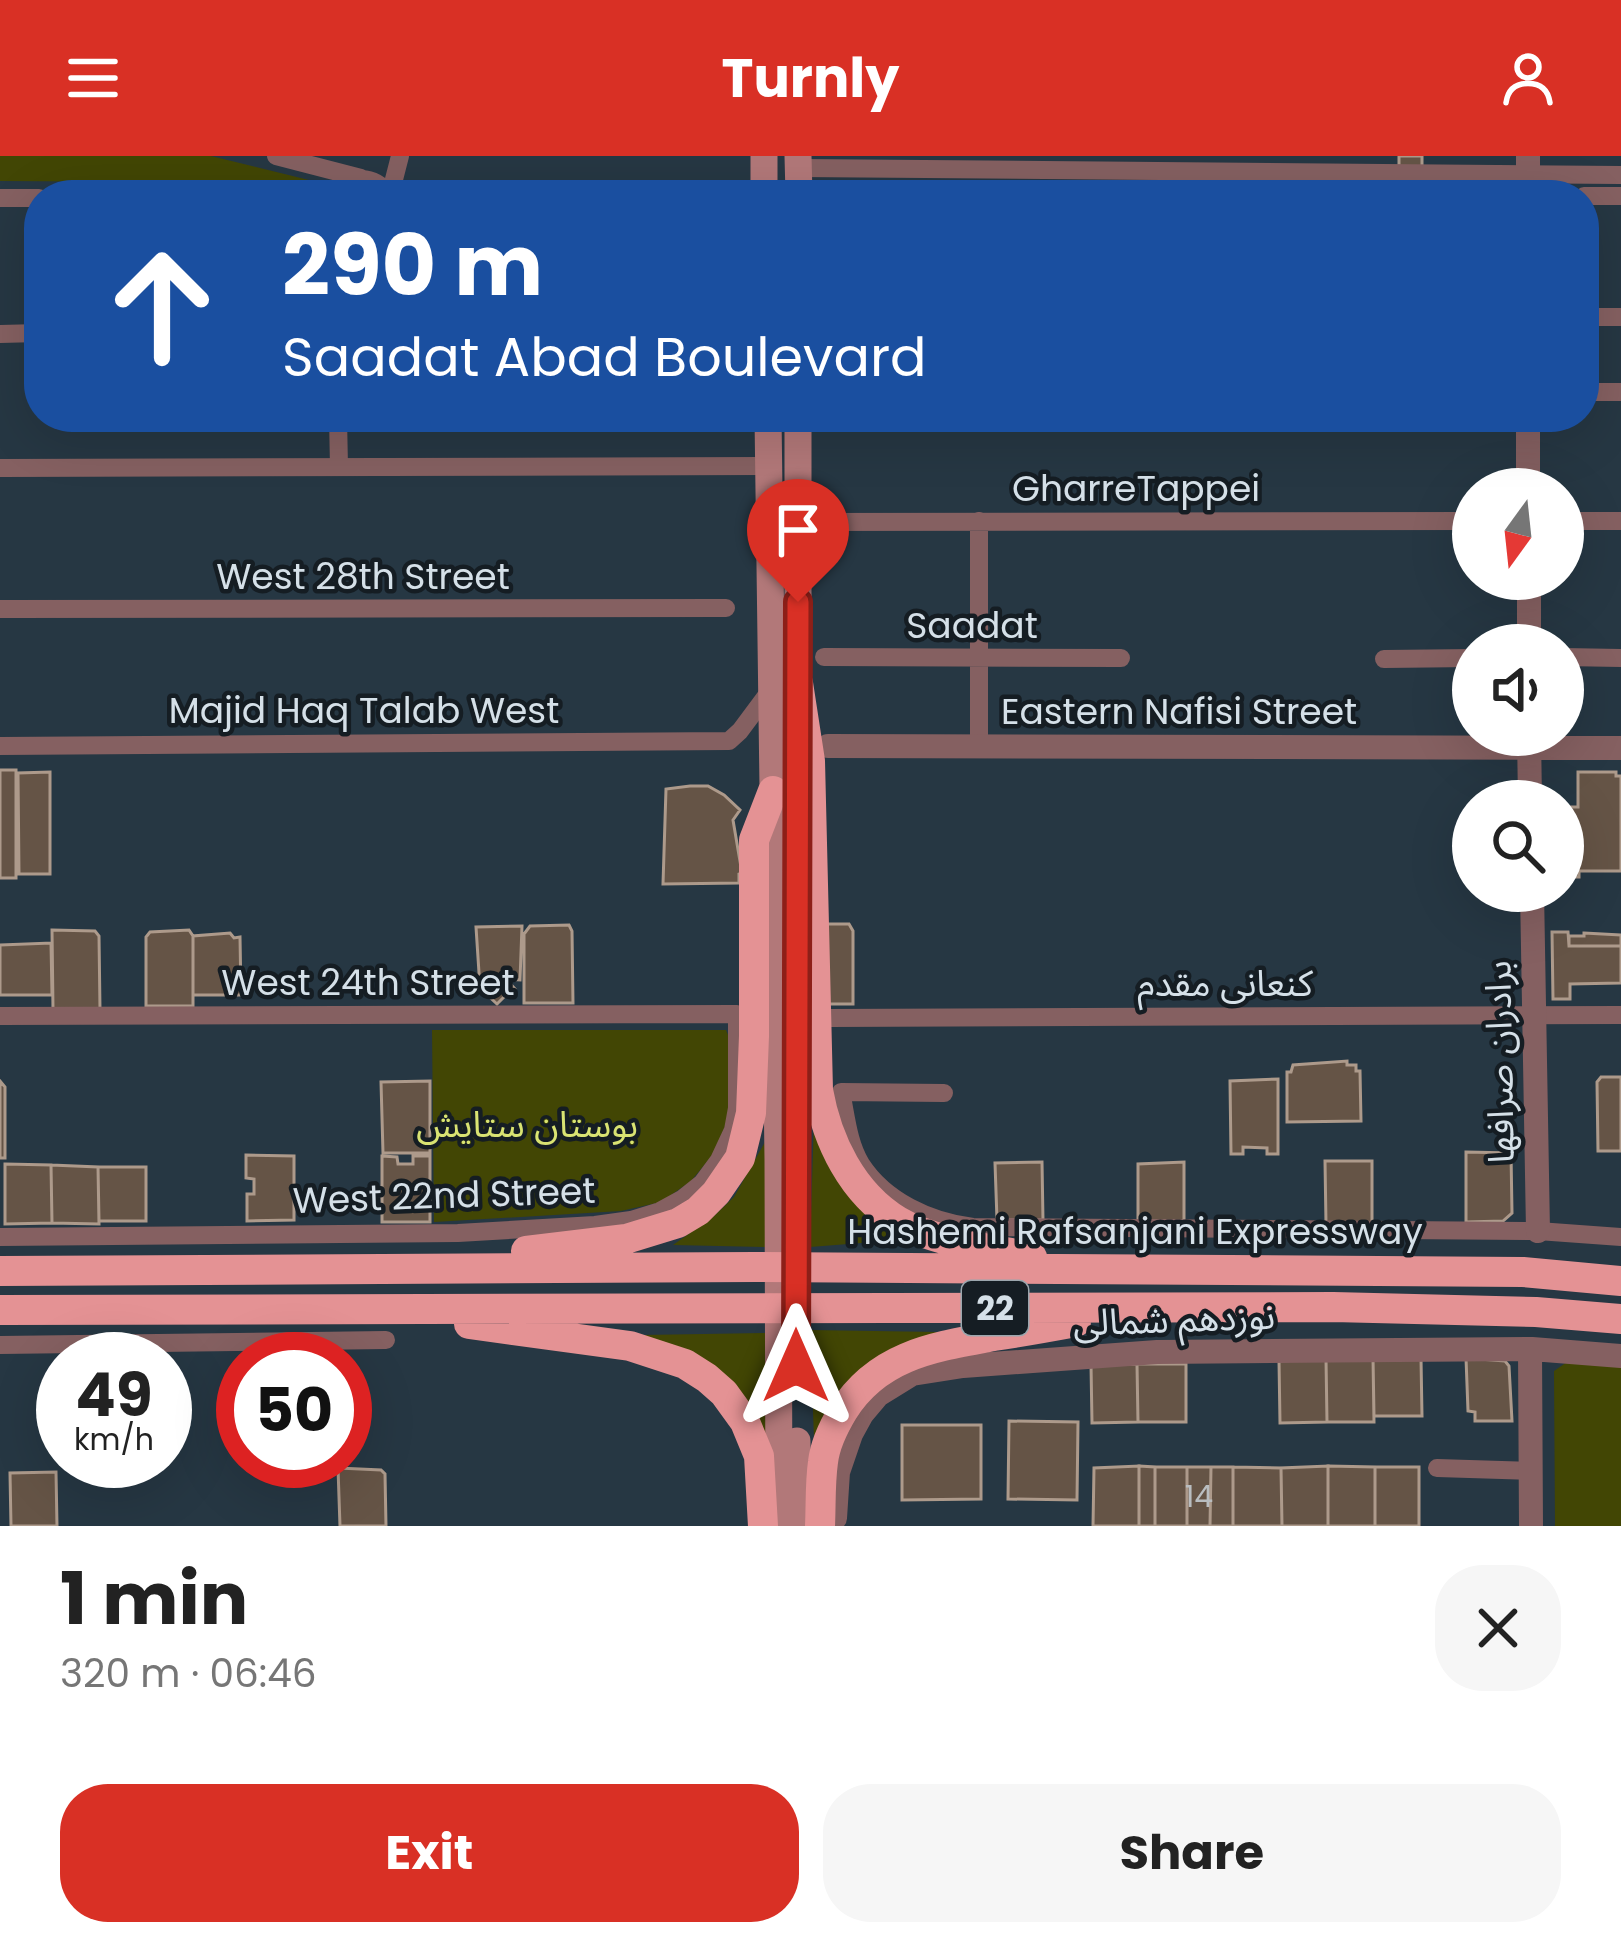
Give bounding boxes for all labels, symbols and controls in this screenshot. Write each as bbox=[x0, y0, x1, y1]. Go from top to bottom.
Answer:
text: Turnly bbox=[722, 40, 899, 116]
icon: menu bbox=[60, 45, 126, 111]
icon: person bbox=[1495, 45, 1561, 111]
text: 290 m bbox=[282, 207, 543, 324]
icon: ahead bbox=[84, 228, 240, 384]
text: Saadat Abad Boulevard bbox=[282, 319, 927, 395]
street label: GharreTappei bbox=[1012, 463, 1260, 514]
north arrow bbox=[1452, 468, 1584, 600]
map controls bbox=[1452, 468, 1584, 912]
pin bbox=[747, 479, 849, 602]
icon: arrive bbox=[765, 497, 831, 563]
street label: West 28th Street bbox=[216, 551, 510, 602]
street label: Saadat bbox=[906, 600, 1038, 651]
button: sound bbox=[1452, 624, 1584, 756]
street label: Majid Haq Talab West bbox=[169, 685, 559, 736]
street label: Eastern Nafisi Street bbox=[1001, 686, 1357, 737]
button: search bbox=[1452, 780, 1584, 912]
street label: West 24th Street bbox=[221, 957, 515, 1008]
street label: کنعانی مقدم bbox=[1137, 958, 1314, 1011]
street label: برادران صرافها bbox=[1472, 960, 1527, 1164]
park label: بوستان ستایش bbox=[416, 1099, 638, 1150]
street label: West 22nd Street bbox=[292, 1165, 596, 1226]
street label: Hashemi Rafsanjani Expressway bbox=[847, 1206, 1423, 1257]
road number: 22 bbox=[962, 1281, 1028, 1335]
street label: نوزدهم شمالی bbox=[1072, 1290, 1276, 1351]
position arrow bbox=[733, 1303, 859, 1429]
speed limit sign: 50 bbox=[216, 1332, 372, 1488]
text: 49 bbox=[75, 1353, 153, 1437]
text: km/h bbox=[74, 1418, 154, 1461]
house number: 14 bbox=[1185, 1475, 1213, 1518]
text: 1 min bbox=[60, 1548, 248, 1649]
button: close bbox=[1435, 1565, 1561, 1691]
text: 320 m · 06:46 bbox=[60, 1646, 316, 1701]
button: Exit bbox=[60, 1784, 799, 1922]
button: Share bbox=[823, 1784, 1561, 1922]

